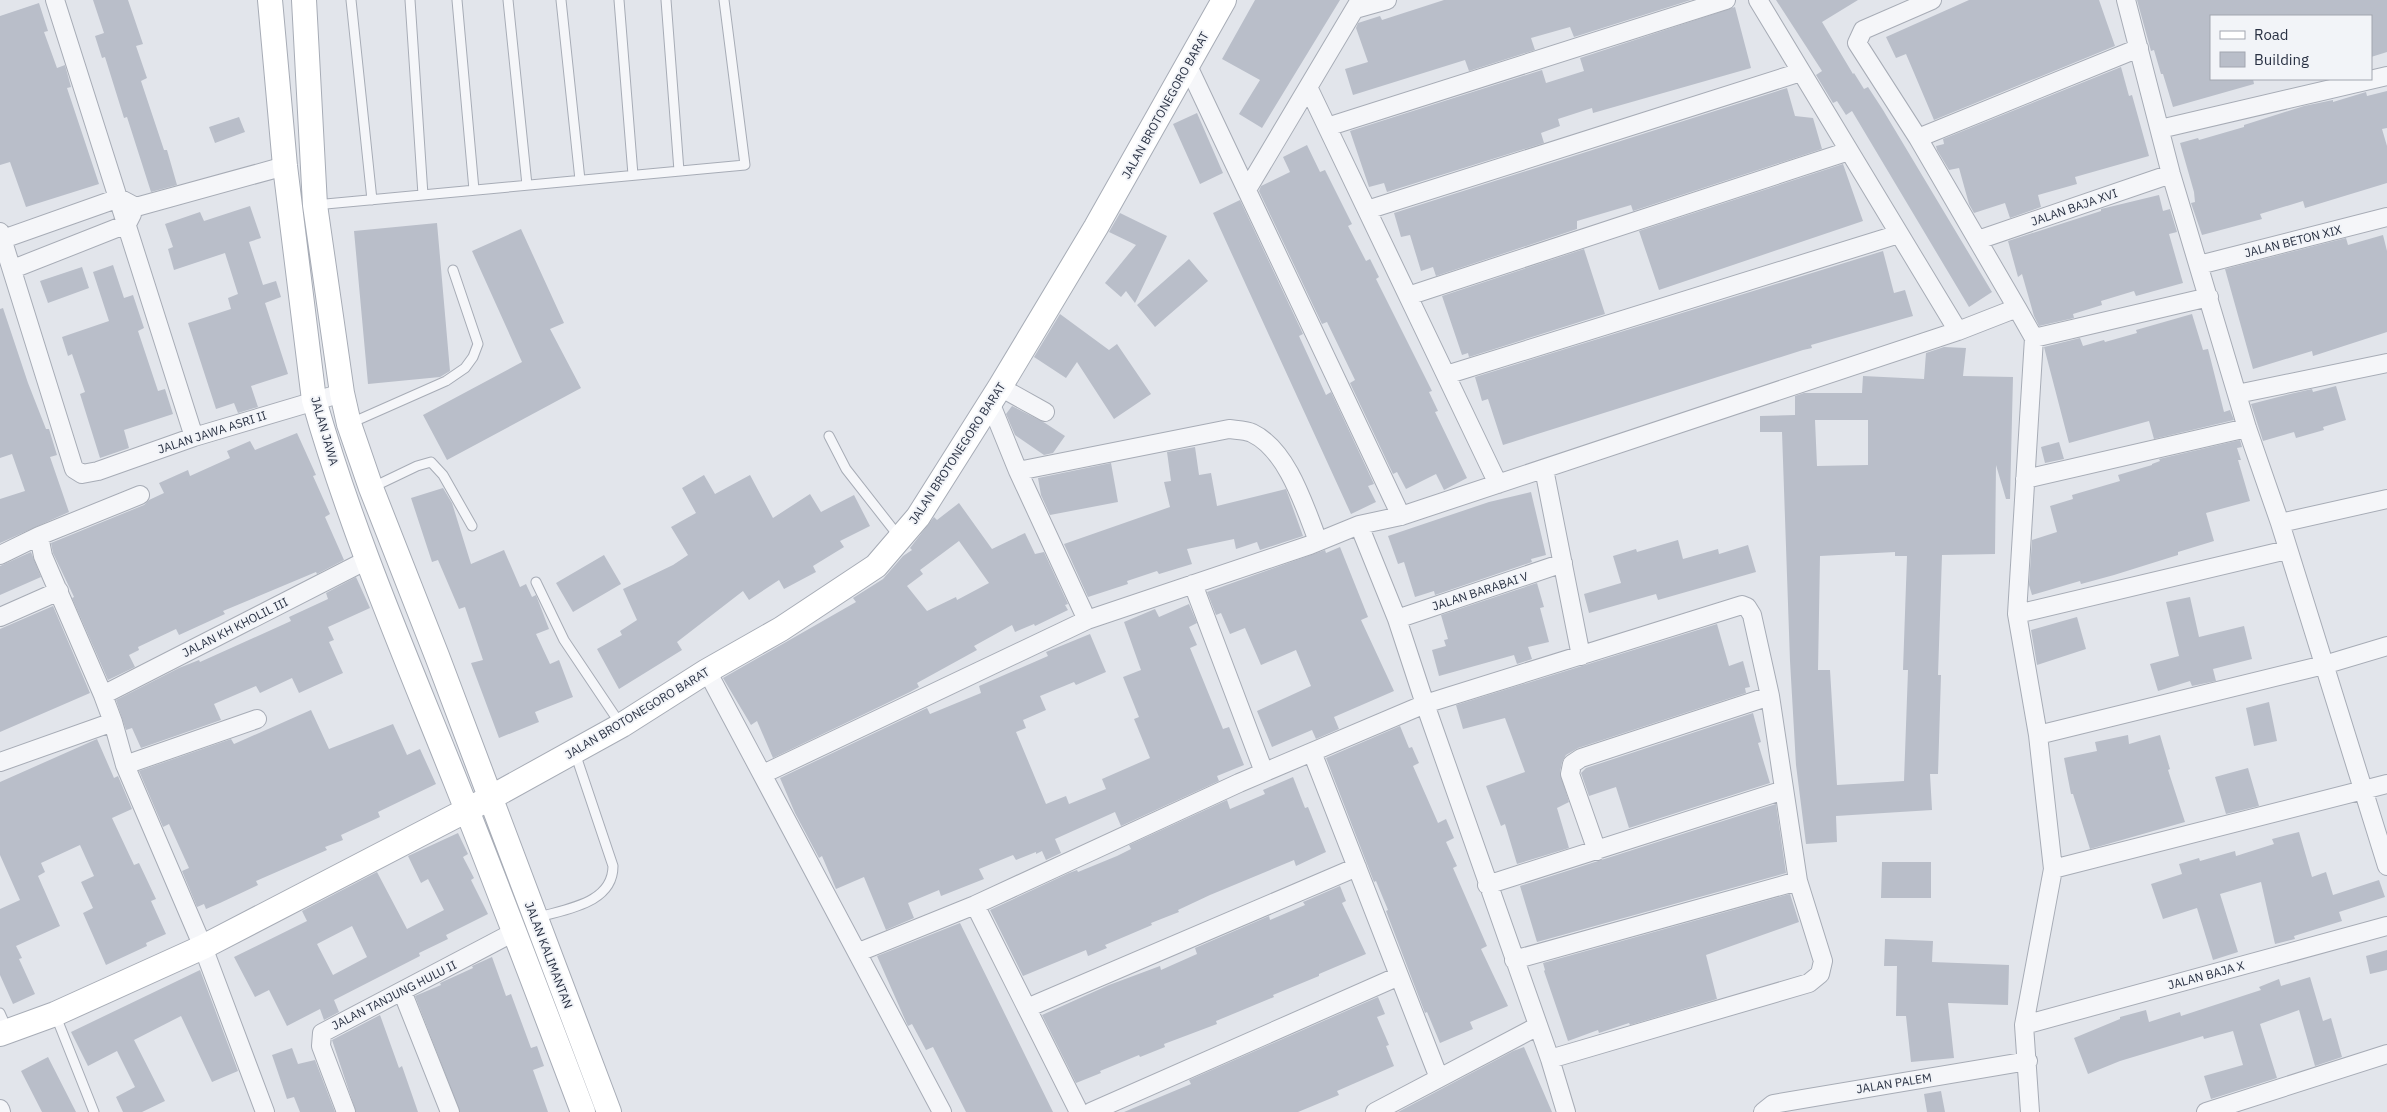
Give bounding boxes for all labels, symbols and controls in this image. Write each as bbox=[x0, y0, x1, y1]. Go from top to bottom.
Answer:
legend bbox=[2210, 15, 2372, 80]
text: Road bbox=[2254, 25, 2289, 44]
street label: JALAN BROTONEGORO BARAT bbox=[1118, 29, 1212, 181]
text: Building bbox=[2254, 50, 2309, 69]
street label: JALAN BAJA XVI bbox=[2029, 185, 2119, 229]
street label: JALAN BETON XIX bbox=[2243, 222, 2344, 260]
street label: JALAN BROTONEGORO BARAT bbox=[906, 379, 1009, 527]
street label: JALAN JAWA bbox=[308, 395, 342, 467]
street label: JALAN JAWA ASRI II bbox=[156, 407, 268, 457]
street label: JALAN BARABAI V bbox=[1430, 568, 1531, 614]
street label: JALAN KH KHOLIL III bbox=[180, 594, 291, 660]
street label: JALAN BROTONEGORO BARAT bbox=[562, 664, 712, 762]
street label: JALAN KALIMANTAN bbox=[522, 899, 576, 1011]
street label: JALAN TANJUNG HULU II bbox=[329, 957, 459, 1033]
street label: JALAN BAJA X bbox=[2166, 957, 2246, 992]
street label: JALAN PALEM bbox=[1855, 1070, 1933, 1096]

